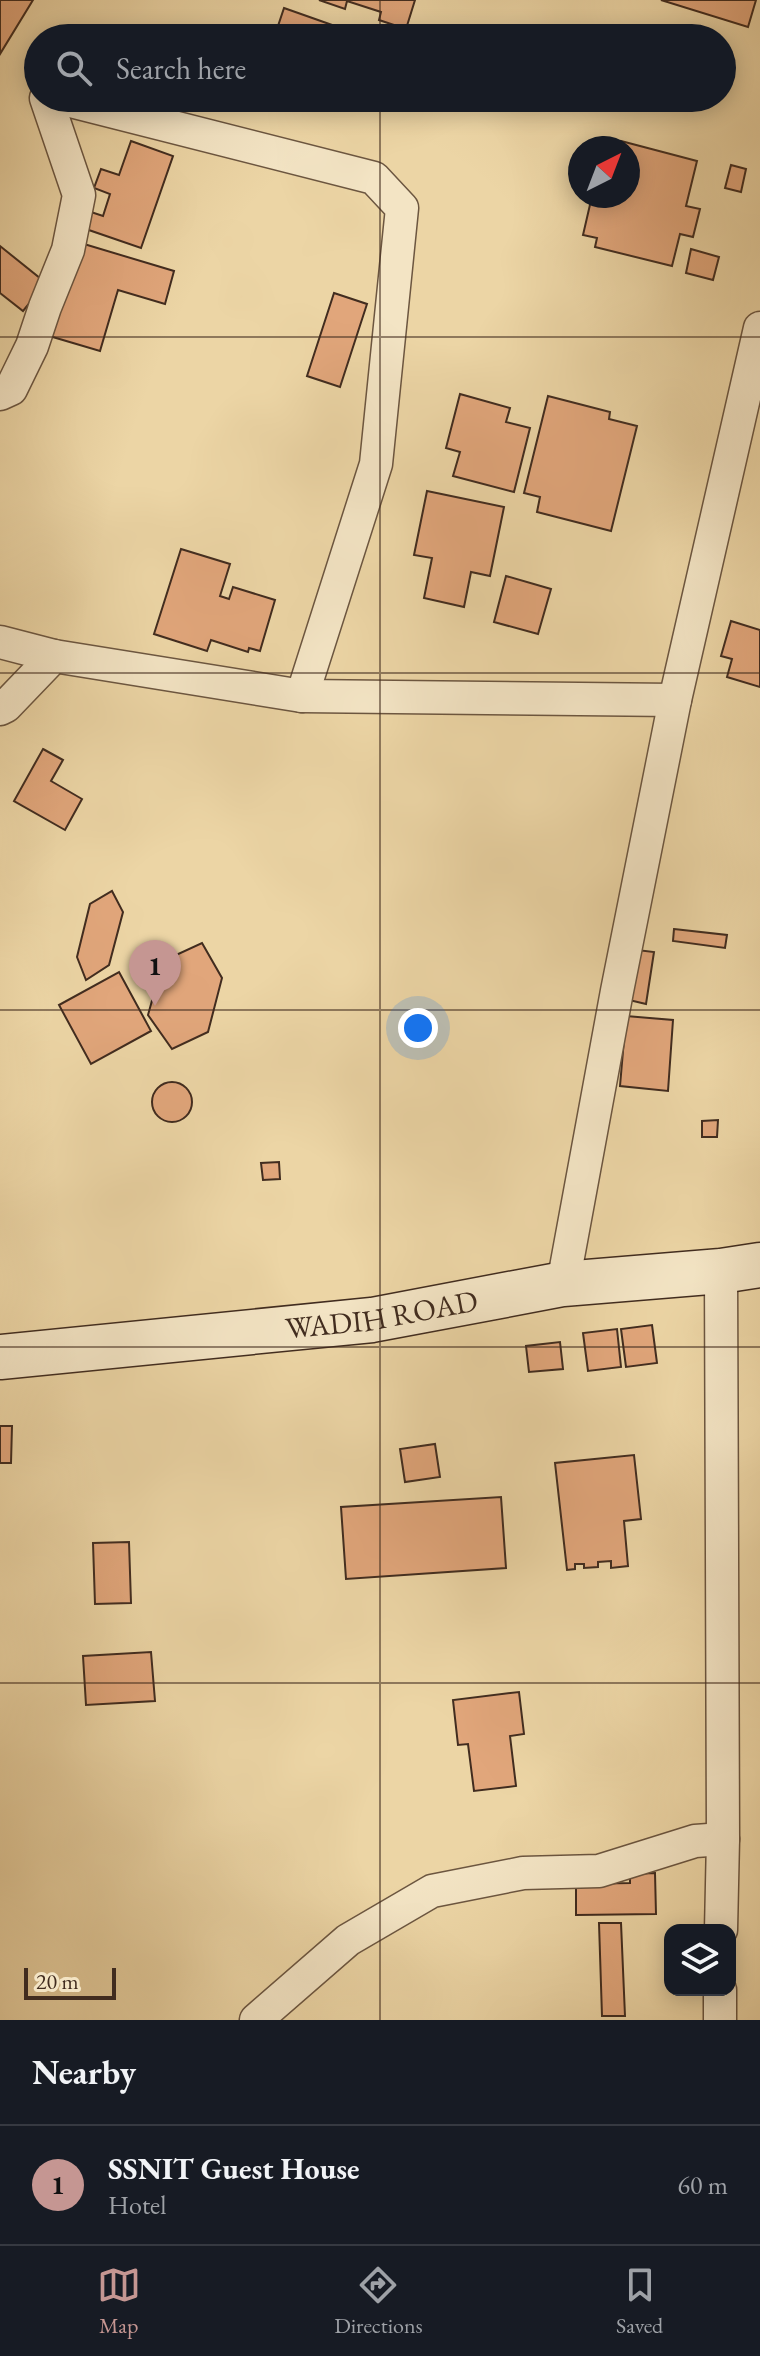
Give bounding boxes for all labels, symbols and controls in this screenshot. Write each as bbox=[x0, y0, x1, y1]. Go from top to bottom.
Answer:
search box bbox=[24, 24, 736, 112]
icon: search bbox=[52, 46, 96, 90]
text: Search here bbox=[116, 49, 246, 88]
north arrow bbox=[568, 136, 640, 208]
pin: 1 bbox=[129, 940, 181, 1006]
your location bbox=[398, 1008, 438, 1048]
street label: WADIH ROAD bbox=[283, 1280, 481, 1348]
map controls bbox=[664, 1924, 736, 1996]
button: layers bbox=[664, 1924, 736, 1996]
scale bar bbox=[24, 1964, 116, 2000]
text: 20 m bbox=[36, 1967, 79, 1996]
text: Nearby bbox=[32, 2050, 136, 2094]
text: SSNIT Guest House bbox=[108, 2149, 360, 2188]
text: 1 bbox=[51, 2168, 65, 2202]
text: 60 m bbox=[678, 2168, 728, 2202]
text: Hotel bbox=[108, 2188, 166, 2222]
tab: Map bbox=[97, 2263, 141, 2340]
tab: Directions bbox=[334, 2263, 423, 2340]
tab: Saved bbox=[616, 2263, 663, 2340]

